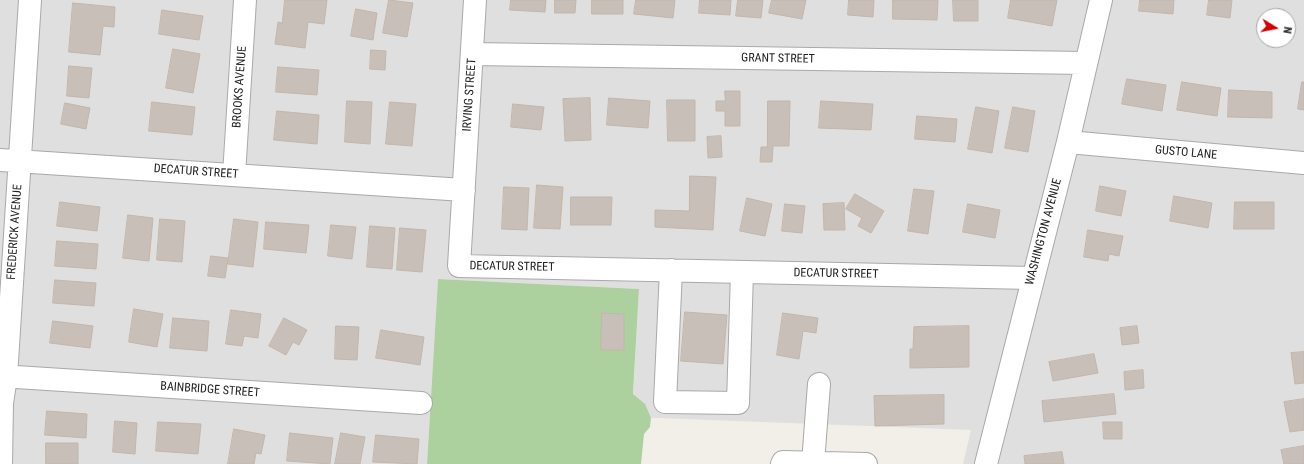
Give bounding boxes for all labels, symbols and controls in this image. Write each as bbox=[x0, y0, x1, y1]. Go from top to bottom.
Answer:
north arrow bbox=[1256, 8, 1296, 48]
text: N bbox=[1280, 26, 1294, 34]
street label: BROOKS AVENUE bbox=[230, 46, 250, 128]
street label: GRANT STREET bbox=[741, 51, 815, 67]
street label: IRVING STREET bbox=[460, 58, 480, 132]
street label: GUSTO LANE bbox=[1154, 143, 1218, 163]
street label: DECATUR STREET bbox=[153, 162, 239, 182]
street label: WASHINGTON AVENUE bbox=[1023, 177, 1065, 287]
street label: FREDERICK AVENUE bbox=[4, 184, 26, 280]
street label: DECATUR STREET bbox=[469, 259, 555, 275]
street label: DECATUR STREET bbox=[793, 266, 879, 282]
street label: BAINBRIDGE STREET bbox=[160, 379, 260, 401]

